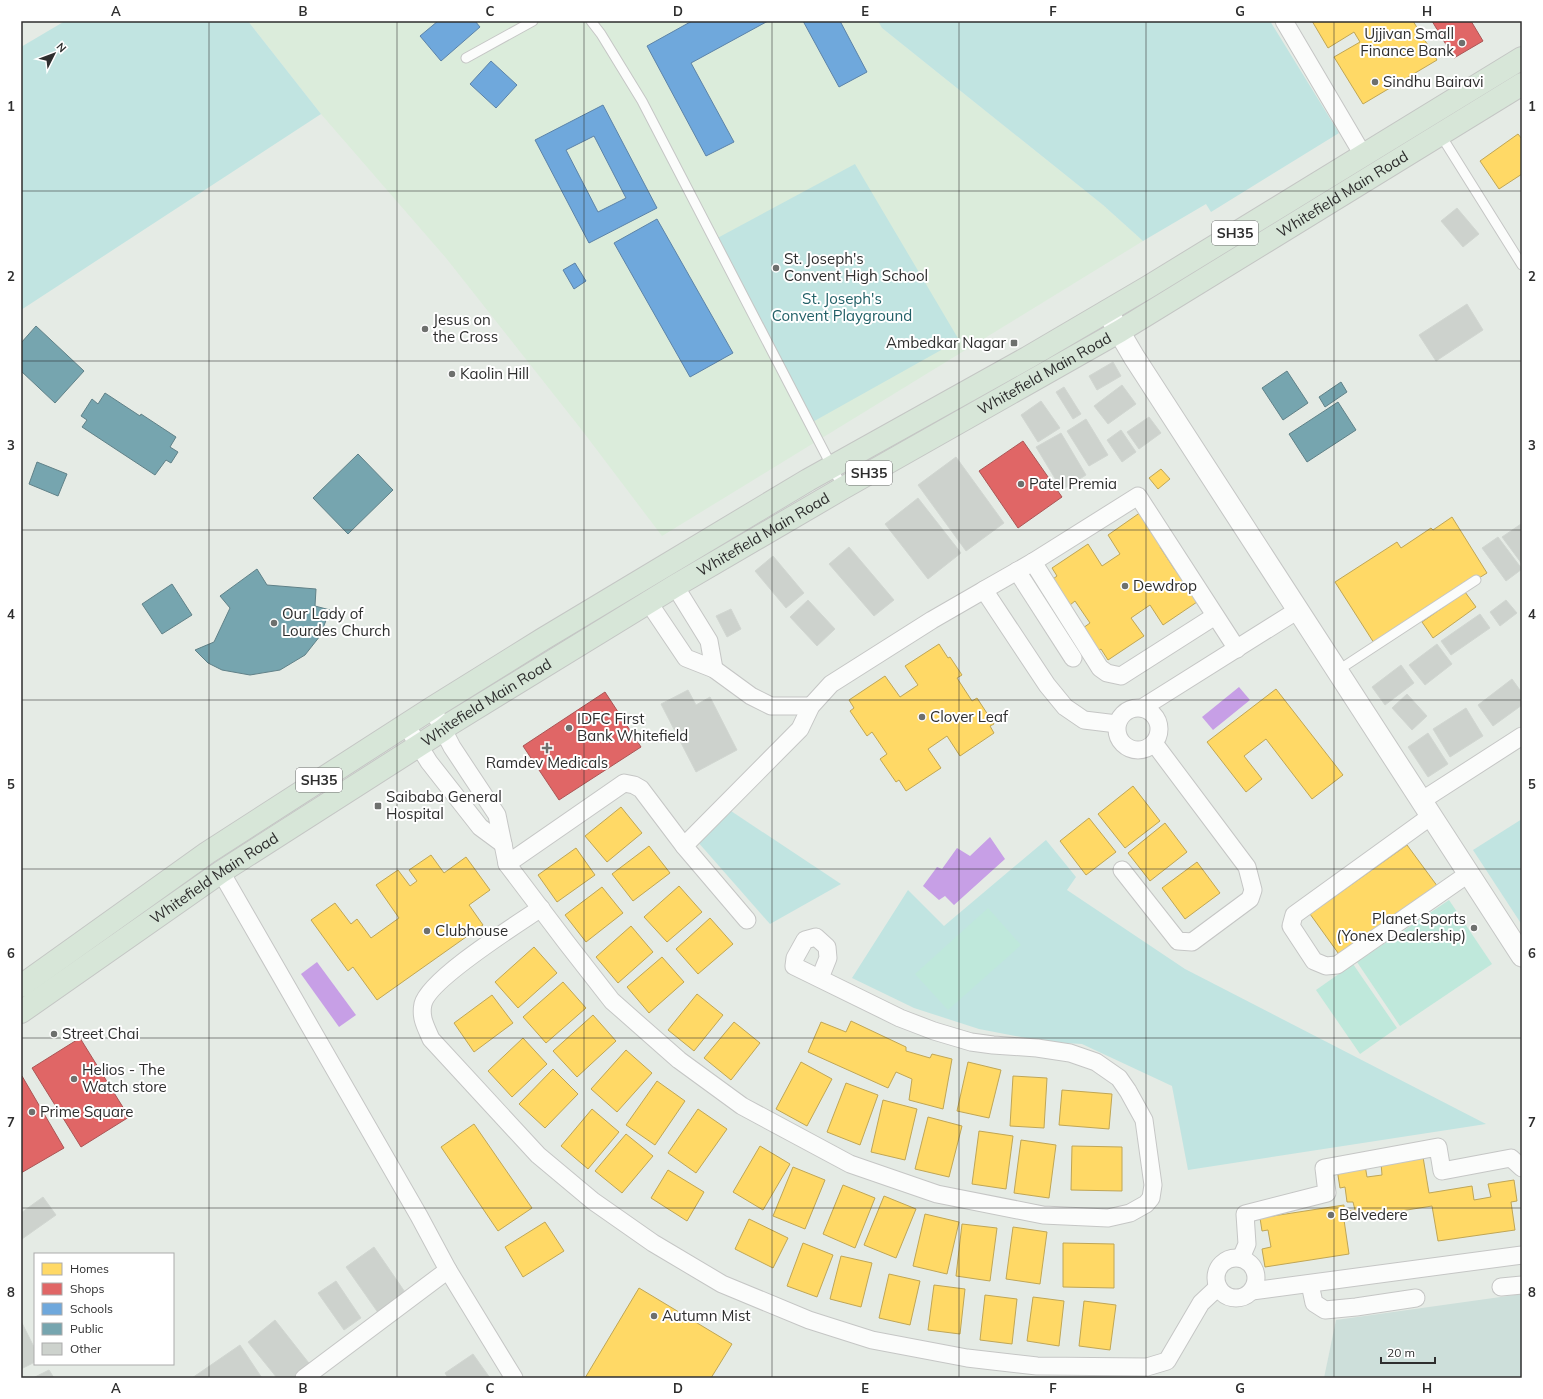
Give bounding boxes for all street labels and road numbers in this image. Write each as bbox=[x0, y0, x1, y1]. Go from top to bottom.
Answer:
street label: Whitefield Main Road bbox=[1273, 146, 1412, 241]
road number: SH35 bbox=[1212, 221, 1258, 245]
street label: Whitefield Main Road bbox=[974, 328, 1115, 419]
road number: SH35 bbox=[846, 461, 892, 485]
street label: Whitefield Main Road bbox=[693, 488, 833, 580]
street label: Whitefield Main Road bbox=[417, 654, 555, 751]
road number: SH35 bbox=[296, 768, 342, 792]
street label: Whitefield Main Road bbox=[146, 828, 282, 928]

